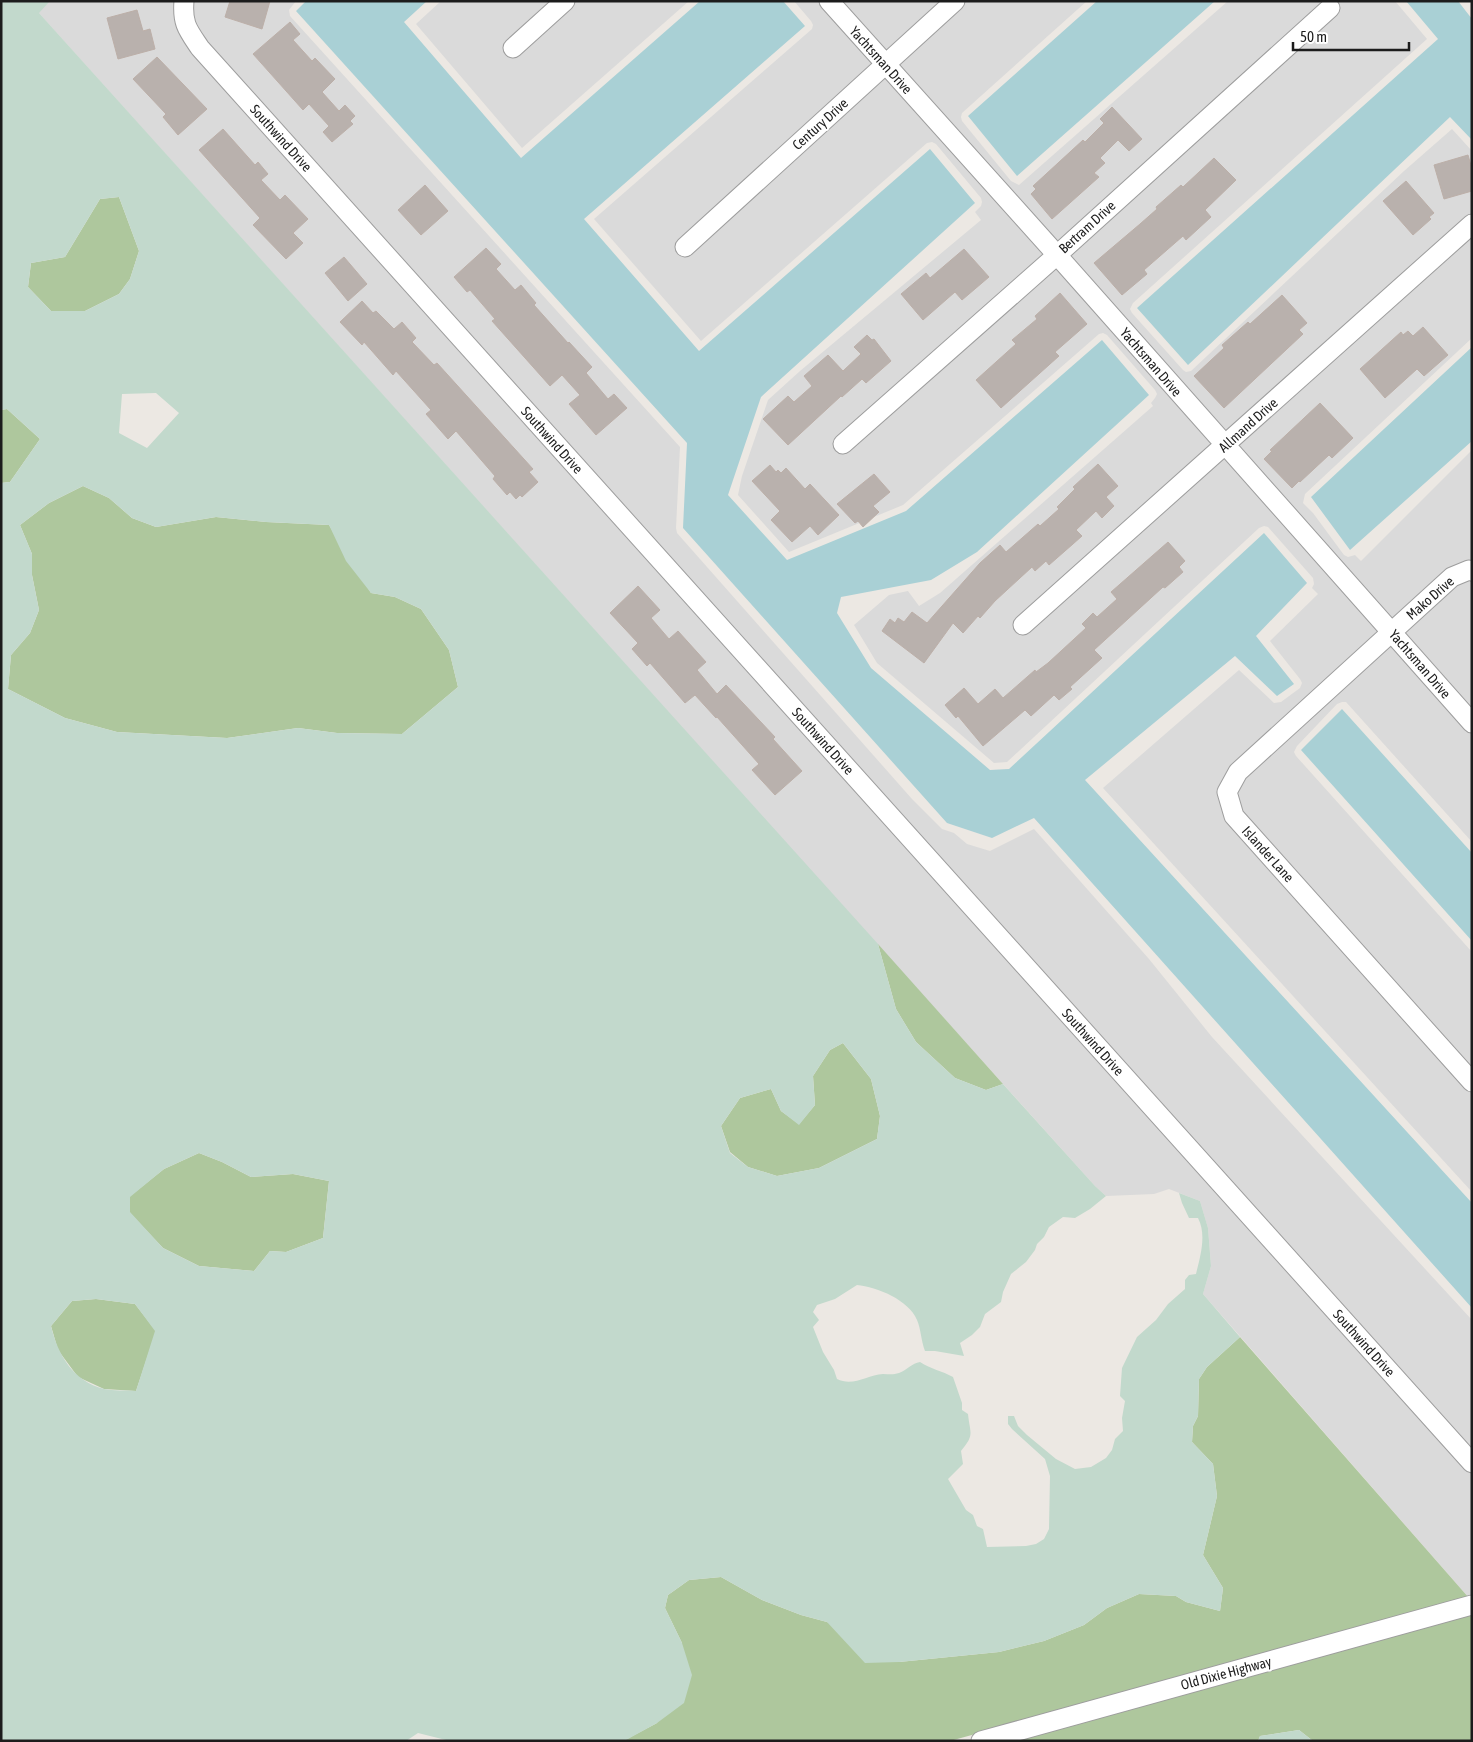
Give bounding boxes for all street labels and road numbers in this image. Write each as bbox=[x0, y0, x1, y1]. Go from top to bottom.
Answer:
street label: Yachtsman Drive bbox=[847, 23, 915, 97]
street label: Century Drive bbox=[789, 95, 851, 153]
street label: Southwind Drive bbox=[247, 101, 315, 175]
street label: Bertram Drive bbox=[1055, 197, 1119, 257]
street label: Yachtsman Drive bbox=[1117, 325, 1185, 399]
street label: Allmand Drive bbox=[1215, 395, 1281, 455]
street label: Southwind Drive bbox=[518, 403, 586, 477]
street label: Mako Drive bbox=[1403, 573, 1457, 623]
street label: Yachtsman Drive bbox=[1386, 627, 1454, 701]
street label: Southwind Drive bbox=[789, 704, 857, 778]
street label: Islander Lane bbox=[1239, 823, 1297, 885]
street label: Southwind Drive bbox=[1059, 1005, 1127, 1079]
street label: Southwind Drive bbox=[1330, 1306, 1398, 1380]
street label: Old Dixie Highway bbox=[1179, 1653, 1273, 1693]

